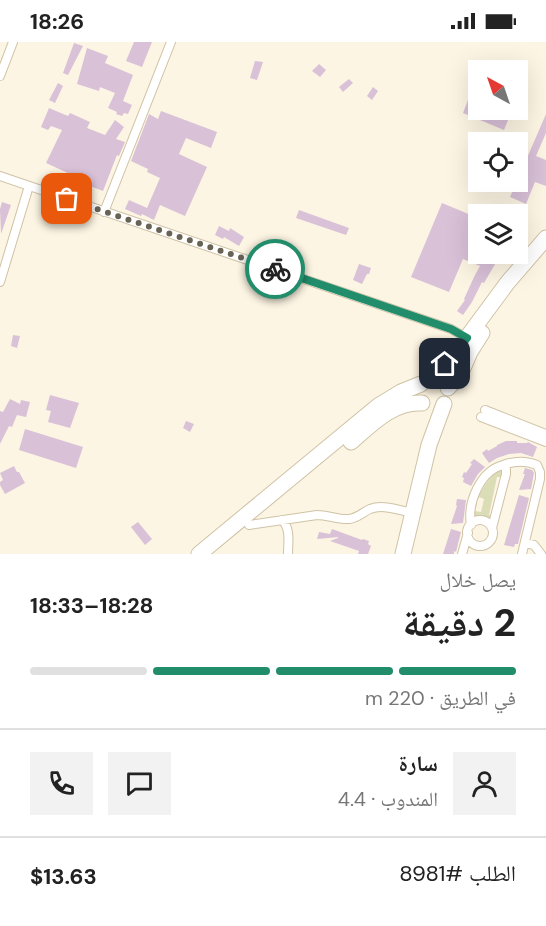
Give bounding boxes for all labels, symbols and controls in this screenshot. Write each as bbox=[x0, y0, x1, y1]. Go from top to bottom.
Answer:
text: 18:26 bbox=[30, 7, 84, 36]
north arrow bbox=[468, 60, 528, 120]
map controls bbox=[468, 60, 528, 264]
button: locate bbox=[468, 132, 528, 192]
pin bbox=[41, 173, 92, 224]
icon: bag bbox=[50, 182, 83, 215]
button: layers bbox=[468, 204, 528, 264]
courier bbox=[245, 239, 305, 299]
icon: bike bbox=[259, 253, 292, 286]
pin bbox=[419, 338, 470, 389]
icon: home bbox=[428, 347, 461, 380]
text: يصل خلال bbox=[440, 567, 516, 593]
text: 18:28–18:33 bbox=[30, 591, 153, 620]
text: 2 دقيقة bbox=[402, 597, 516, 648]
text: في الطريق · 220 m bbox=[365, 685, 516, 711]
text: سارة bbox=[399, 749, 438, 778]
button: phone bbox=[30, 752, 93, 815]
button: chat bbox=[108, 752, 171, 815]
button: person bbox=[453, 752, 516, 815]
text: المندوب · 4.4 bbox=[338, 786, 438, 812]
text: الطلب #8981 bbox=[399, 859, 516, 888]
text: $13.63 bbox=[30, 862, 97, 891]

